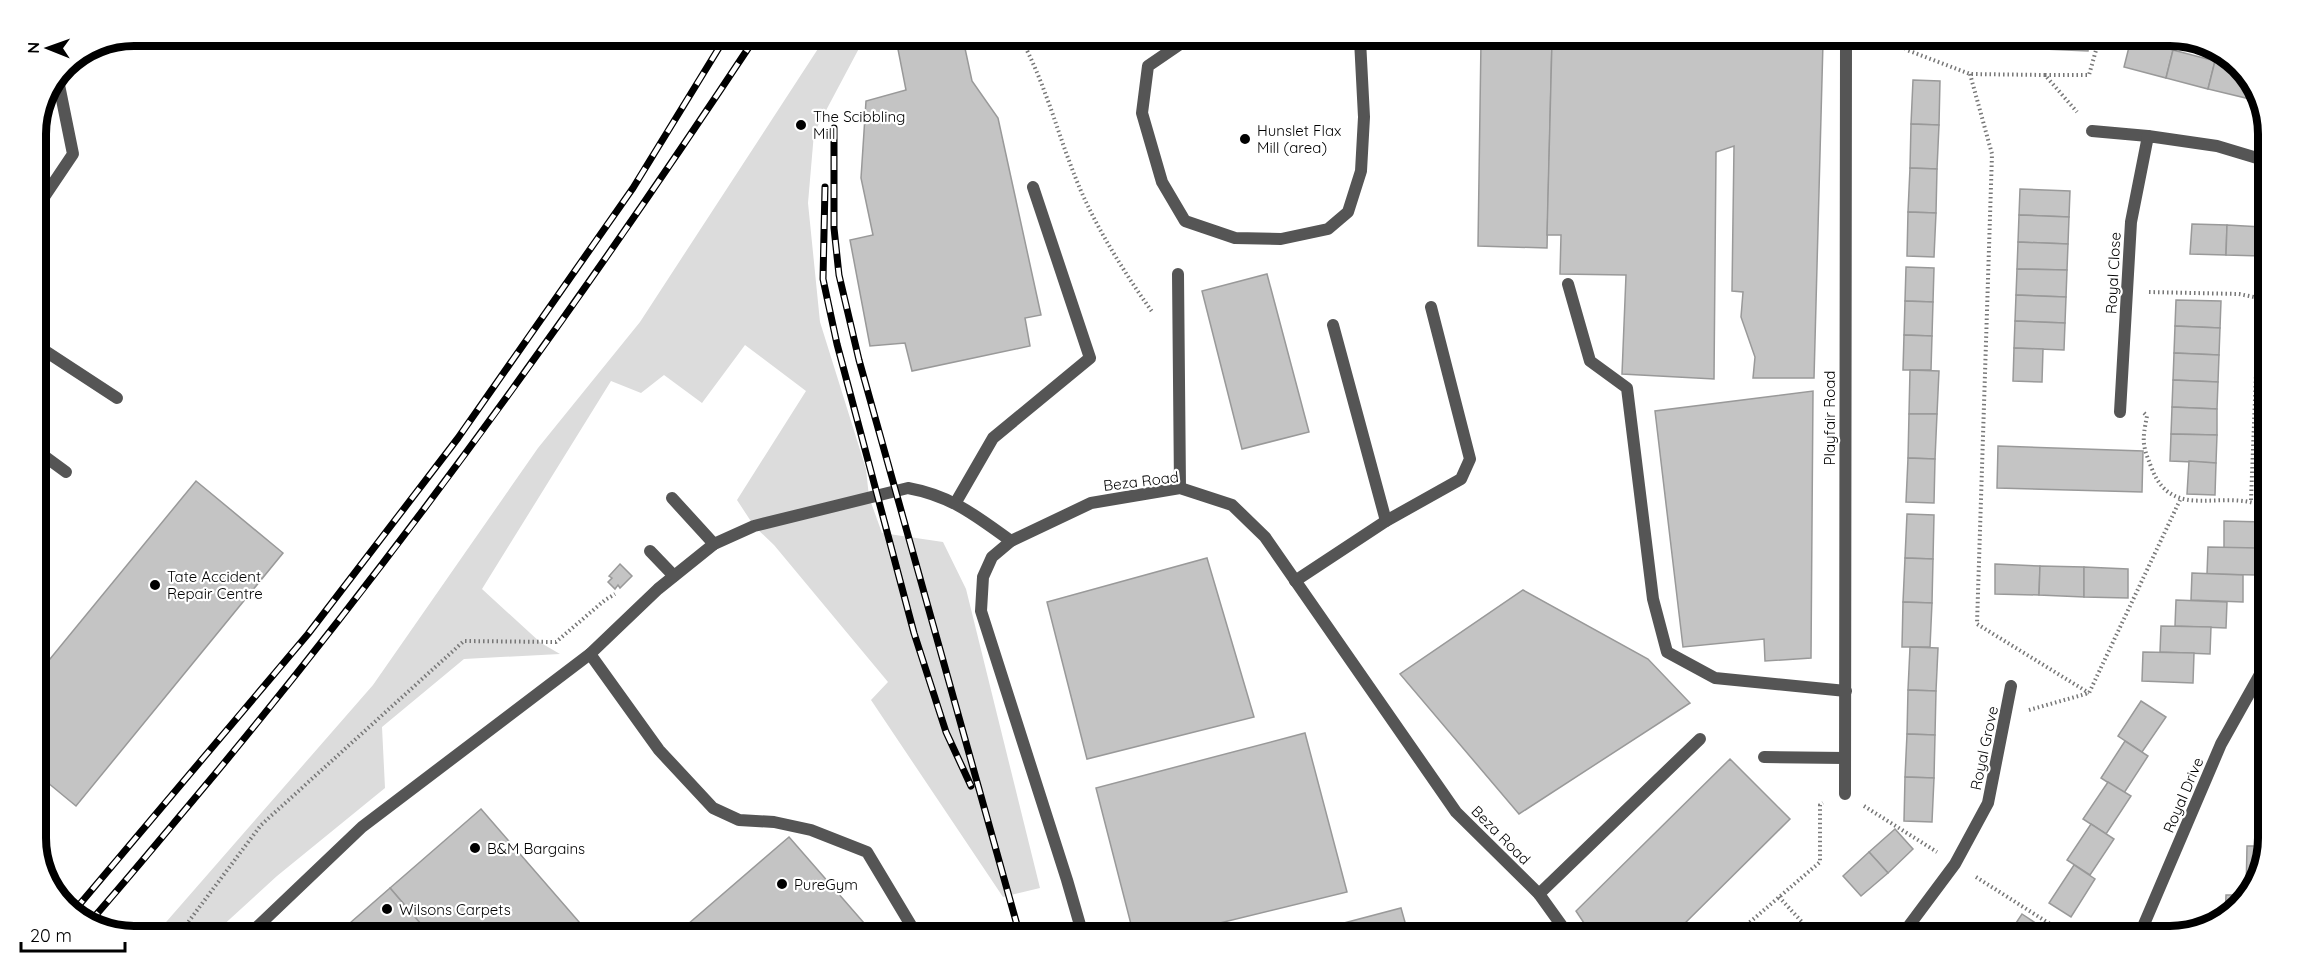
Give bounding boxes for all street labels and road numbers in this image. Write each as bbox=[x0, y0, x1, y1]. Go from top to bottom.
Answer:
street label: Royal Close bbox=[2101, 232, 2125, 314]
street label: Playfair Road bbox=[1820, 371, 1839, 465]
street label: Beza Road bbox=[1102, 467, 1180, 495]
street label: Royal Grove bbox=[1966, 704, 2002, 792]
street label: Royal Drive bbox=[2159, 754, 2207, 836]
street label: Beza Road bbox=[1467, 801, 1535, 869]

